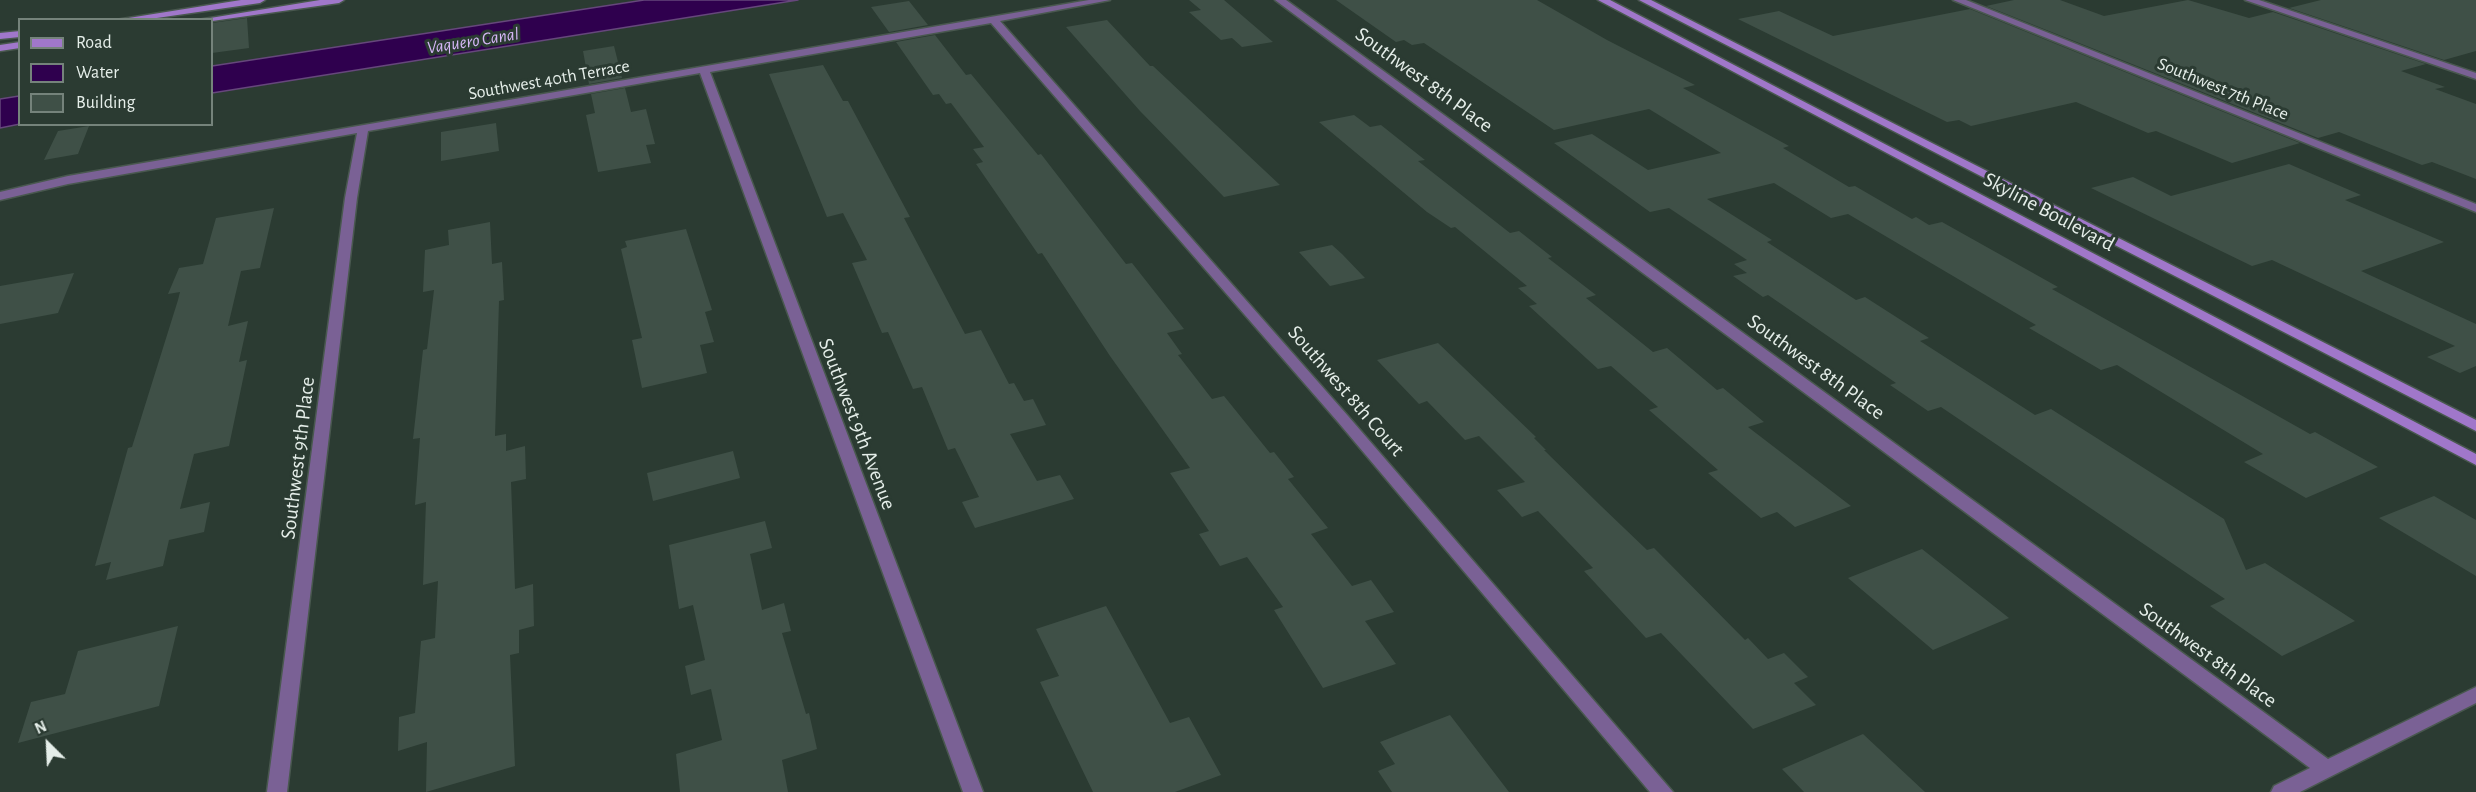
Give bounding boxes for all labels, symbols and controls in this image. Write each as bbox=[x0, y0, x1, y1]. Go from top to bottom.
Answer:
legend bbox=[18, 18, 213, 126]
street label: Southwest 8th Place bbox=[1350, 22, 1498, 138]
water label: Vaquero Canal bbox=[425, 23, 521, 59]
text: Road bbox=[76, 34, 112, 52]
street label: Southwest 7th Place bbox=[2154, 53, 2292, 125]
street label: Southwest 40th Terrace bbox=[467, 55, 631, 105]
text: Water bbox=[76, 64, 119, 82]
text: Building bbox=[76, 94, 135, 112]
street label: Skyline Boulevard bbox=[1979, 167, 2119, 257]
street label: Southwest 8th Place bbox=[1742, 309, 1890, 425]
street label: Southwest 8th Court bbox=[1282, 320, 1410, 462]
street label: Southwest 9th Avenue bbox=[813, 335, 901, 513]
street label: Southwest 9th Place bbox=[276, 375, 320, 541]
street label: Southwest 8th Place bbox=[2134, 597, 2282, 713]
north arrow bbox=[18, 714, 78, 774]
text: N bbox=[32, 718, 49, 737]

